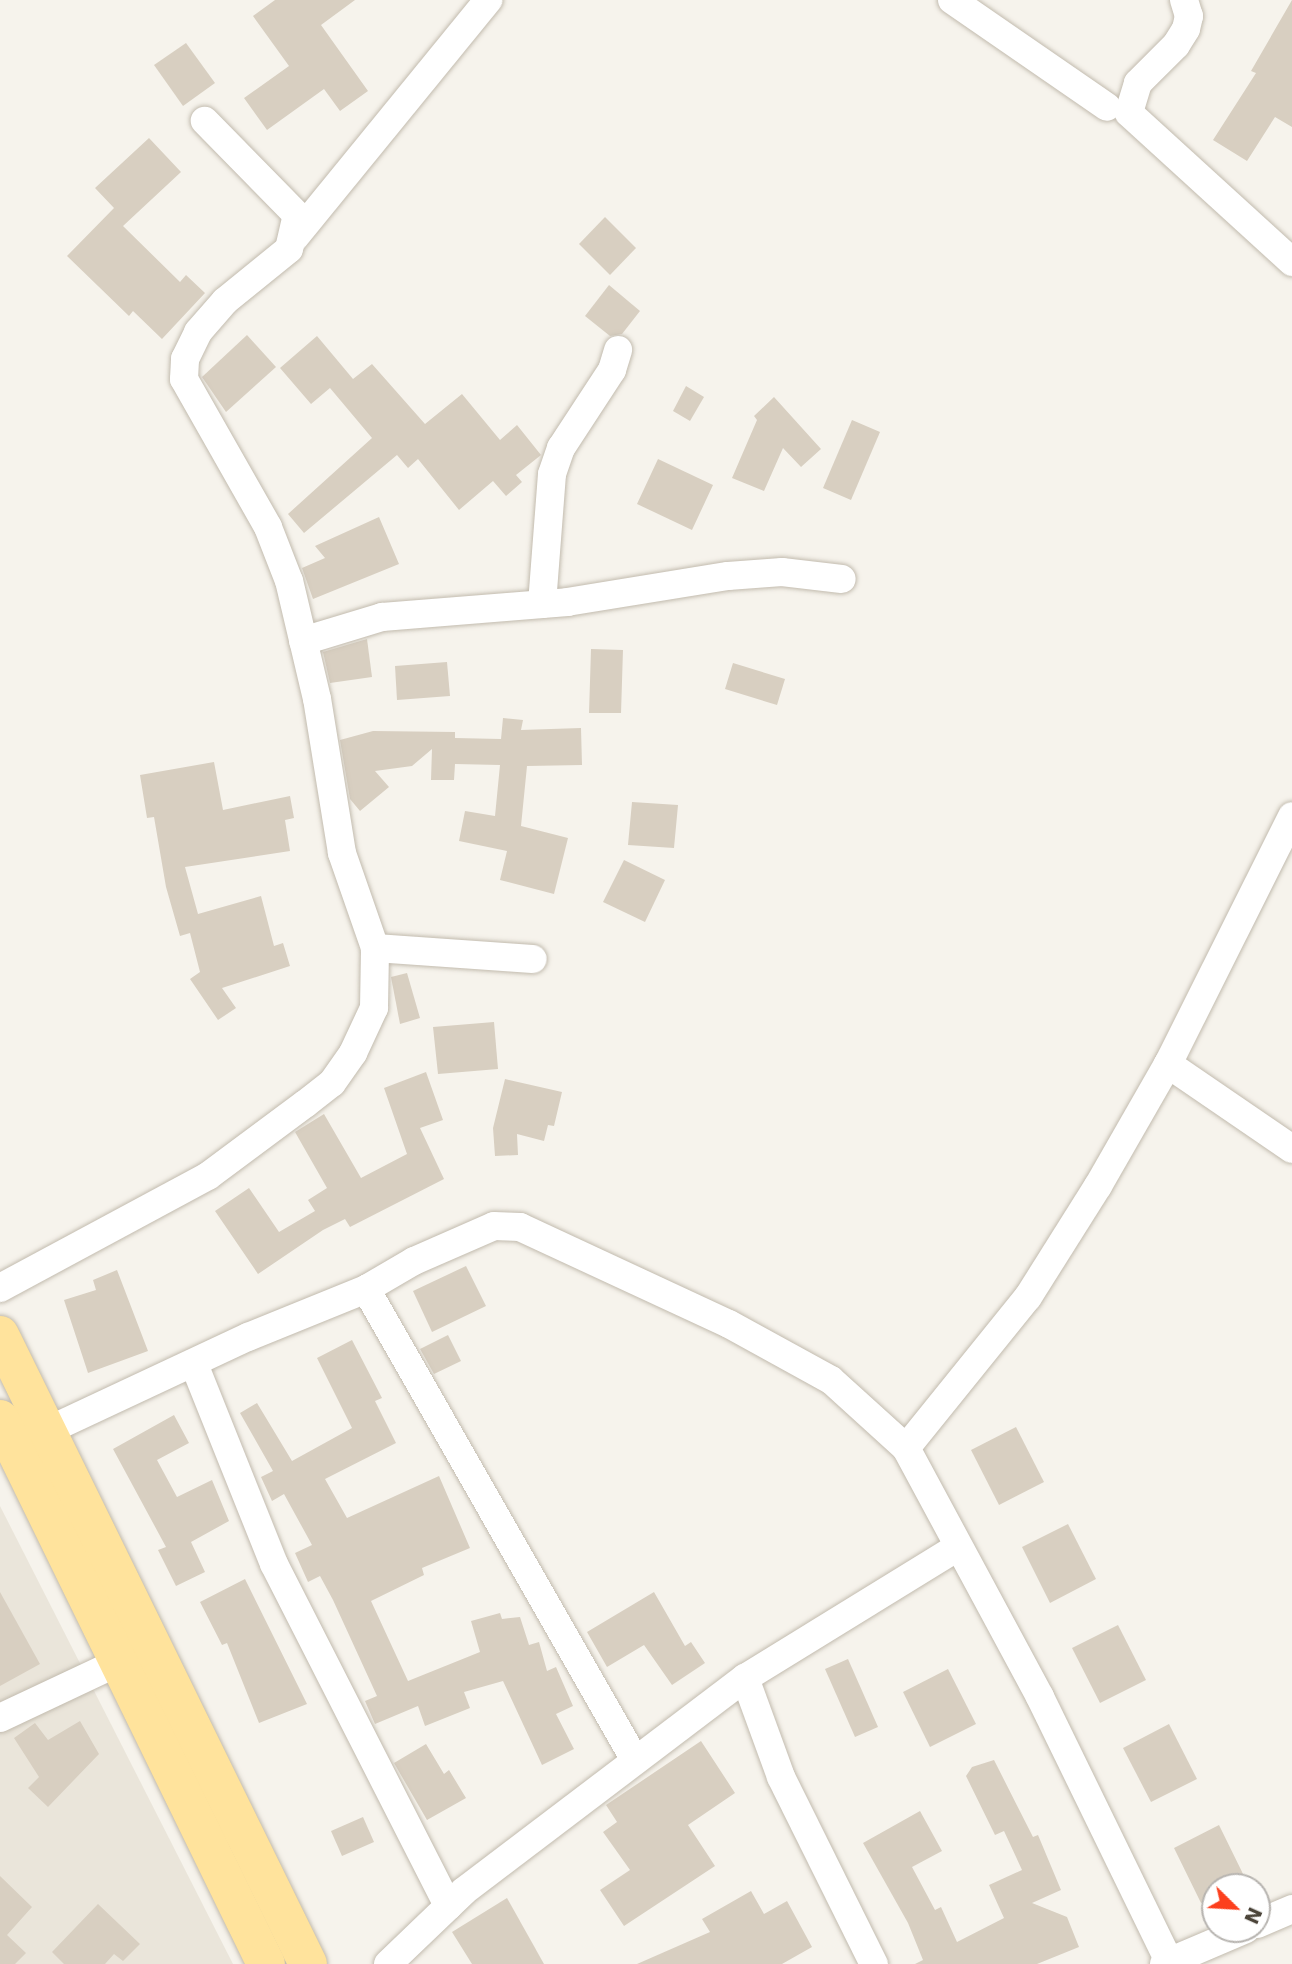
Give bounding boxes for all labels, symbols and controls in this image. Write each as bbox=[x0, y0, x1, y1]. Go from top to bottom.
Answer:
north arrow bbox=[1201, 1873, 1271, 1943]
text: N bbox=[1240, 1904, 1267, 1927]

